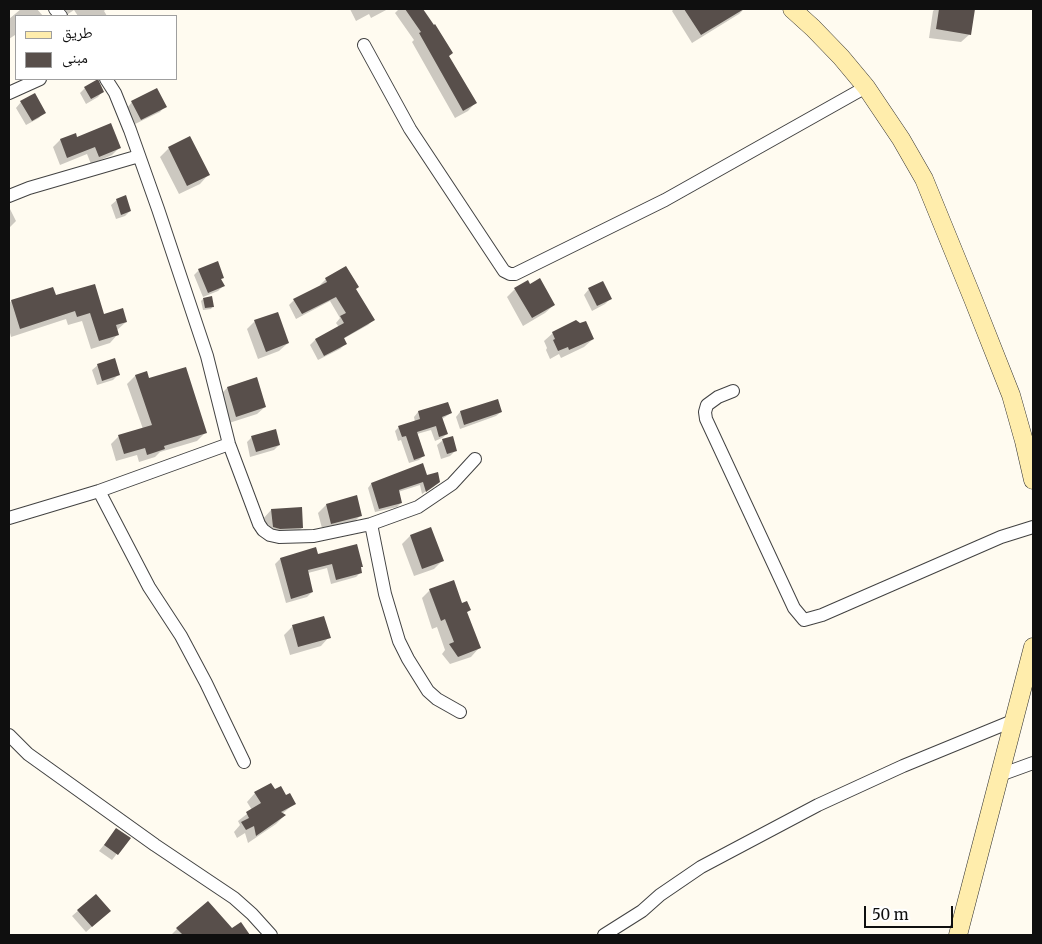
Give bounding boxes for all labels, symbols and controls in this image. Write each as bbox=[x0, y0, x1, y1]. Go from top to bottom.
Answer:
legend bbox=[15, 15, 178, 80]
text: طريق bbox=[62, 23, 93, 42]
text: مبنى bbox=[62, 48, 88, 67]
scale bar bbox=[867, 896, 956, 928]
text: 50 m bbox=[872, 905, 909, 924]

